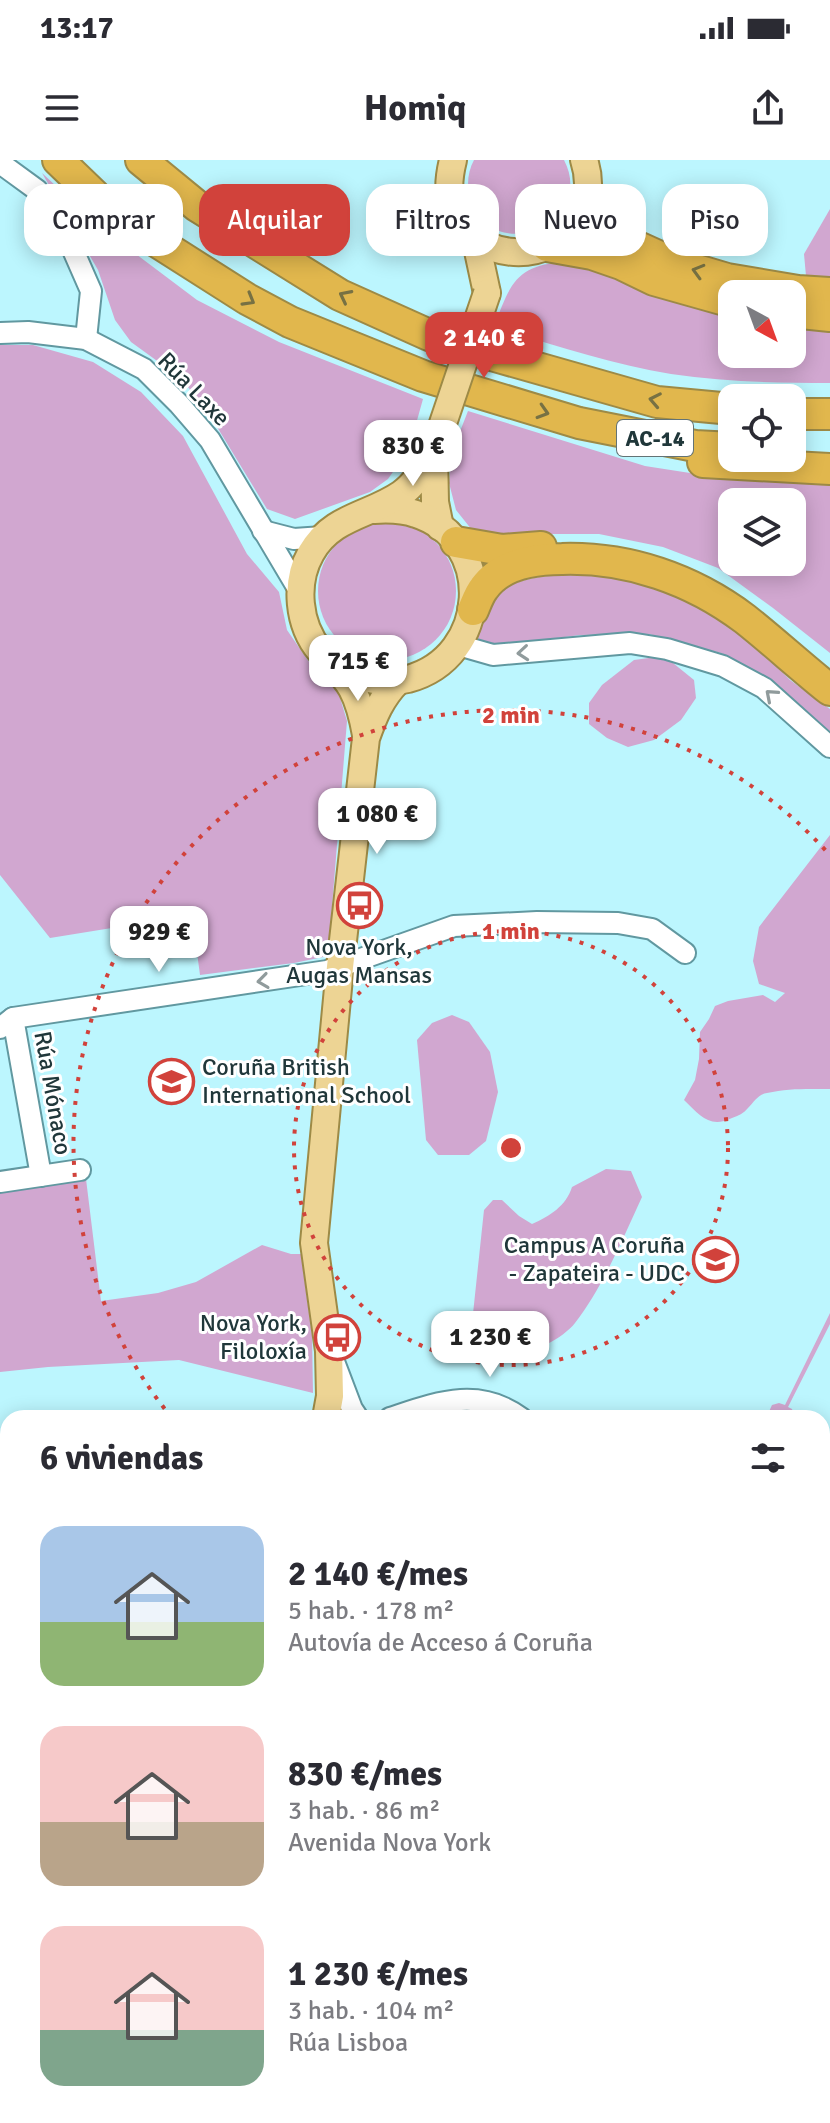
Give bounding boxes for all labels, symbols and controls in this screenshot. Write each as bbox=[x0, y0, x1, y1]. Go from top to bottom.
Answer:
text: 13:17 bbox=[40, 10, 114, 47]
icon: menu bbox=[40, 86, 84, 130]
text: Homiq bbox=[364, 86, 466, 131]
icon: share bbox=[746, 86, 790, 130]
chip: Comprar bbox=[24, 184, 183, 256]
chip: Alquilar bbox=[199, 184, 350, 256]
chip: Filtros bbox=[366, 184, 499, 256]
chip: Nuevo bbox=[515, 184, 646, 256]
chip: Piso bbox=[662, 184, 768, 256]
one-way arrow bbox=[692, 263, 706, 280]
north arrow bbox=[718, 280, 806, 368]
map controls bbox=[718, 280, 806, 576]
one-way arrow bbox=[240, 290, 255, 306]
one-way arrow bbox=[339, 291, 354, 306]
pin: 2 140 € bbox=[410, 312, 558, 380]
text: 2 140 € bbox=[443, 322, 525, 354]
street label: Rúa Laxe bbox=[151, 346, 237, 432]
button: locate bbox=[718, 384, 806, 472]
one-way arrow bbox=[648, 393, 661, 410]
one-way arrow bbox=[536, 403, 550, 419]
pin: 830 € bbox=[357, 420, 469, 488]
road number: AC-14 bbox=[617, 420, 693, 456]
text: 830 € bbox=[382, 430, 444, 462]
button: layers bbox=[718, 488, 806, 576]
pin: 715 € bbox=[302, 635, 414, 703]
one-way arrow bbox=[517, 644, 530, 661]
text: 715 € bbox=[327, 645, 389, 677]
one-way arrow bbox=[766, 691, 781, 705]
text: 2 min bbox=[482, 700, 540, 730]
pin: 1 080 € bbox=[303, 788, 451, 856]
text: 1 080 € bbox=[336, 798, 418, 830]
bus stop icon: Nova York, Augas Mansas bbox=[335, 881, 383, 929]
pin: 929 € bbox=[103, 906, 215, 974]
text: 929 € bbox=[128, 916, 190, 948]
text: 1 min bbox=[482, 916, 540, 946]
place label: Nova York, Augas Mansas bbox=[286, 932, 432, 990]
one-way arrow bbox=[256, 972, 270, 989]
street label: Rúa Mónaco bbox=[27, 1029, 79, 1157]
place label: Coruña British International School bbox=[202, 1052, 411, 1110]
school or university icon: Coruña British International School bbox=[147, 1057, 195, 1105]
centre of rings bbox=[497, 1134, 525, 1162]
place label: Campus A Coruña - Zapateira - UDC bbox=[504, 1230, 685, 1288]
school or university icon: Campus A Coruña - Zapateira - UDC bbox=[692, 1235, 740, 1283]
place label: Nova York, Filoloxía bbox=[200, 1308, 307, 1366]
pin: 1 230 € bbox=[416, 1311, 564, 1379]
bus stop icon: Nova York, Filoloxía bbox=[314, 1313, 362, 1361]
text: 1 230 € bbox=[449, 1321, 531, 1353]
icon: filters bbox=[746, 1436, 790, 1480]
text: 6 viviendas bbox=[40, 1437, 203, 1479]
text: 2 140 €/mes bbox=[288, 1553, 468, 1595]
icon: home bbox=[104, 1558, 200, 1654]
text: 5 hab. · 178 m² bbox=[288, 1595, 455, 1627]
text: Autovía de Acceso á Coruña bbox=[288, 1627, 593, 1659]
text: 830 €/mes bbox=[288, 1753, 442, 1795]
icon: home bbox=[104, 1758, 200, 1854]
text: 3 hab. · 86 m² bbox=[288, 1795, 440, 1827]
text: Avenida Nova York bbox=[288, 1827, 491, 1859]
text: 1 230 €/mes bbox=[288, 1953, 468, 1995]
icon: home bbox=[104, 1958, 200, 2054]
text: 3 hab. · 104 m² bbox=[288, 1995, 455, 2027]
text: Rúa Lisboa bbox=[288, 2027, 408, 2059]

